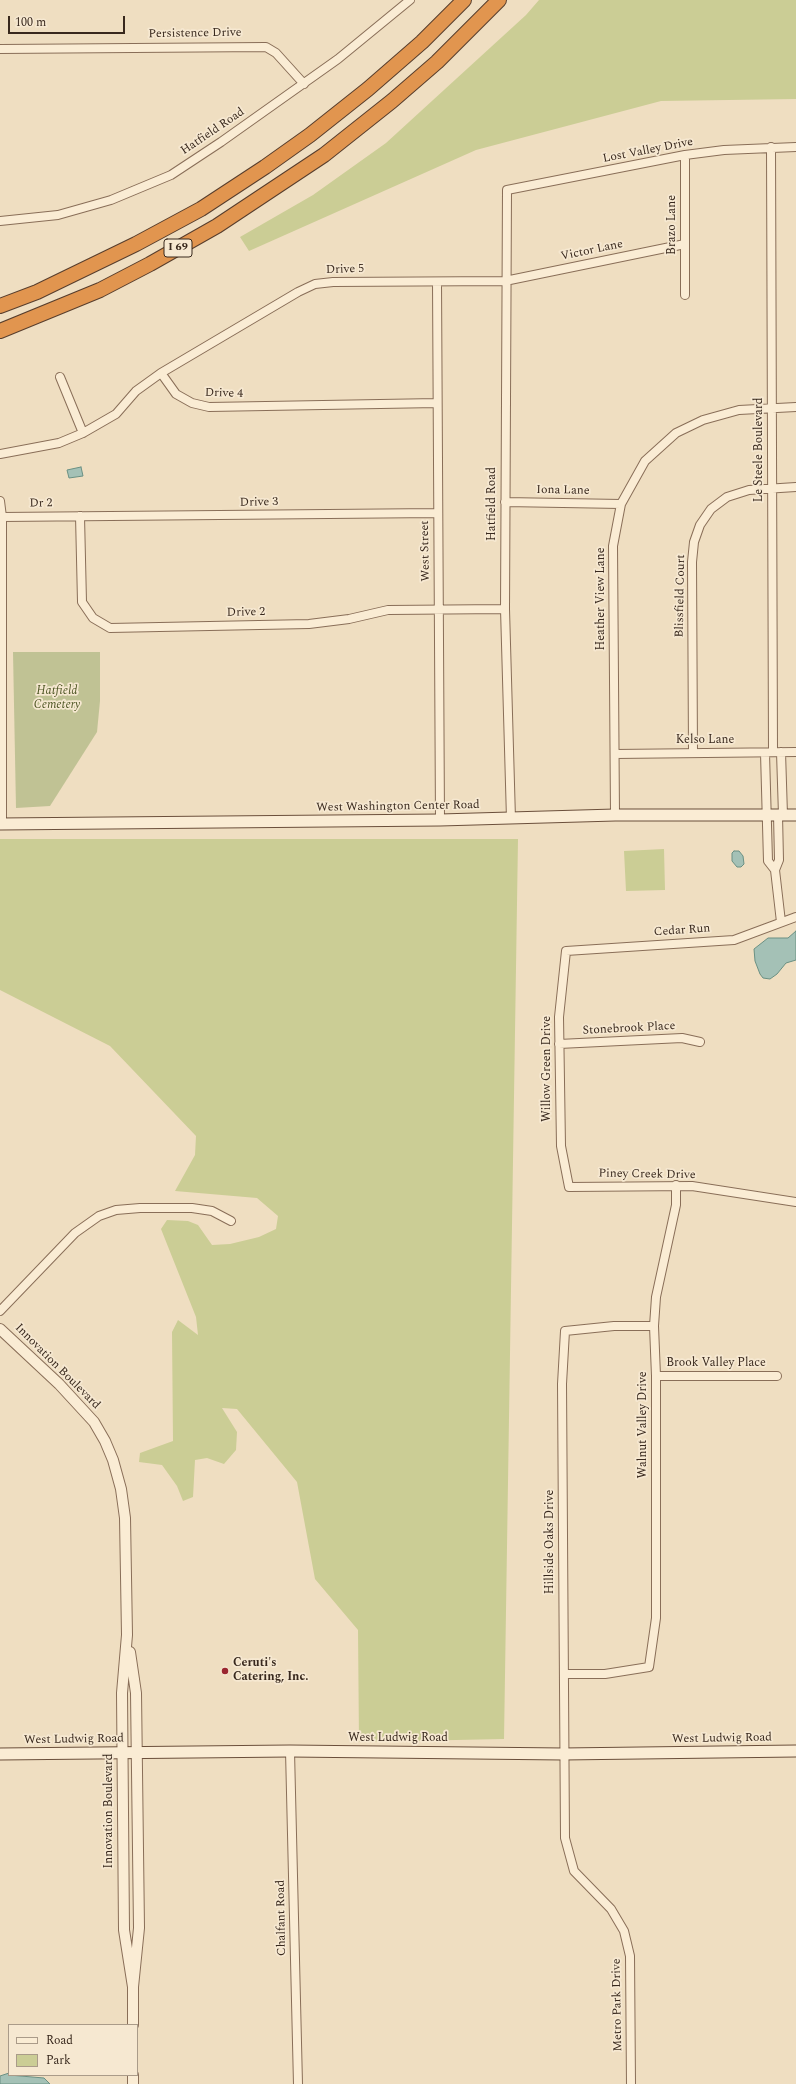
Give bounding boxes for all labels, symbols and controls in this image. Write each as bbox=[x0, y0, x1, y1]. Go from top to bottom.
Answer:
scale bar bbox=[10, 8, 127, 34]
text: 100 m bbox=[15, 13, 46, 32]
street label: Persistence Drive bbox=[148, 26, 242, 42]
street label: Hatfield Road bbox=[178, 105, 248, 159]
street label: Lost Valley Drive bbox=[602, 135, 694, 167]
street label: Brazo Lane bbox=[666, 195, 680, 255]
street label: Victor Lane bbox=[560, 237, 624, 265]
road number: I 69 bbox=[164, 239, 192, 257]
street label: Drive 5 bbox=[326, 262, 364, 278]
street label: Drive 4 bbox=[205, 386, 243, 402]
street label: Le Steele Boulevard bbox=[753, 398, 767, 502]
street label: Hatfield Road bbox=[486, 467, 500, 541]
street label: Iona Lane bbox=[536, 483, 590, 499]
street label: Drive 3 bbox=[240, 495, 278, 511]
street label: Dr 2 bbox=[29, 497, 53, 511]
street label: West Street bbox=[418, 520, 434, 582]
street label: Heather View Lane bbox=[595, 548, 609, 650]
street label: Blissfield Court bbox=[673, 554, 689, 638]
street label: Drive 2 bbox=[227, 605, 265, 621]
park label: Hatfield Cemetery bbox=[34, 685, 80, 713]
street label: Kelso Lane bbox=[676, 734, 734, 748]
street label: West Washington Center Road bbox=[316, 798, 480, 816]
street label: Cedar Run bbox=[653, 922, 711, 940]
street label: Willow Green Drive bbox=[541, 1016, 555, 1122]
street label: Stonebrook Place bbox=[582, 1019, 676, 1039]
street label: Piney Creek Drive bbox=[598, 1167, 696, 1183]
street label: Innovation Boulevard bbox=[11, 1321, 103, 1413]
street label: Brook Valley Place bbox=[666, 1357, 766, 1371]
street label: Walnut Valley Drive bbox=[637, 1372, 651, 1478]
street label: Hillside Oaks Drive bbox=[544, 1490, 558, 1594]
place label: Ceruti's Catering, Inc. bbox=[233, 1657, 308, 1685]
marker: Ceruti's Catering, Inc. bbox=[220, 1666, 230, 1676]
street label: West Ludwig Road bbox=[672, 1731, 772, 1747]
street label: West Ludwig Road bbox=[24, 1732, 124, 1748]
street label: West Ludwig Road bbox=[348, 1732, 448, 1746]
street label: Innovation Boulevard bbox=[103, 1754, 117, 1868]
street label: Chalfant Road bbox=[274, 1880, 290, 1956]
street label: Metro Park Drive bbox=[610, 1958, 626, 2052]
legend bbox=[8, 2024, 138, 2076]
text: Road bbox=[46, 2031, 73, 2050]
text: Park bbox=[46, 2051, 71, 2070]

